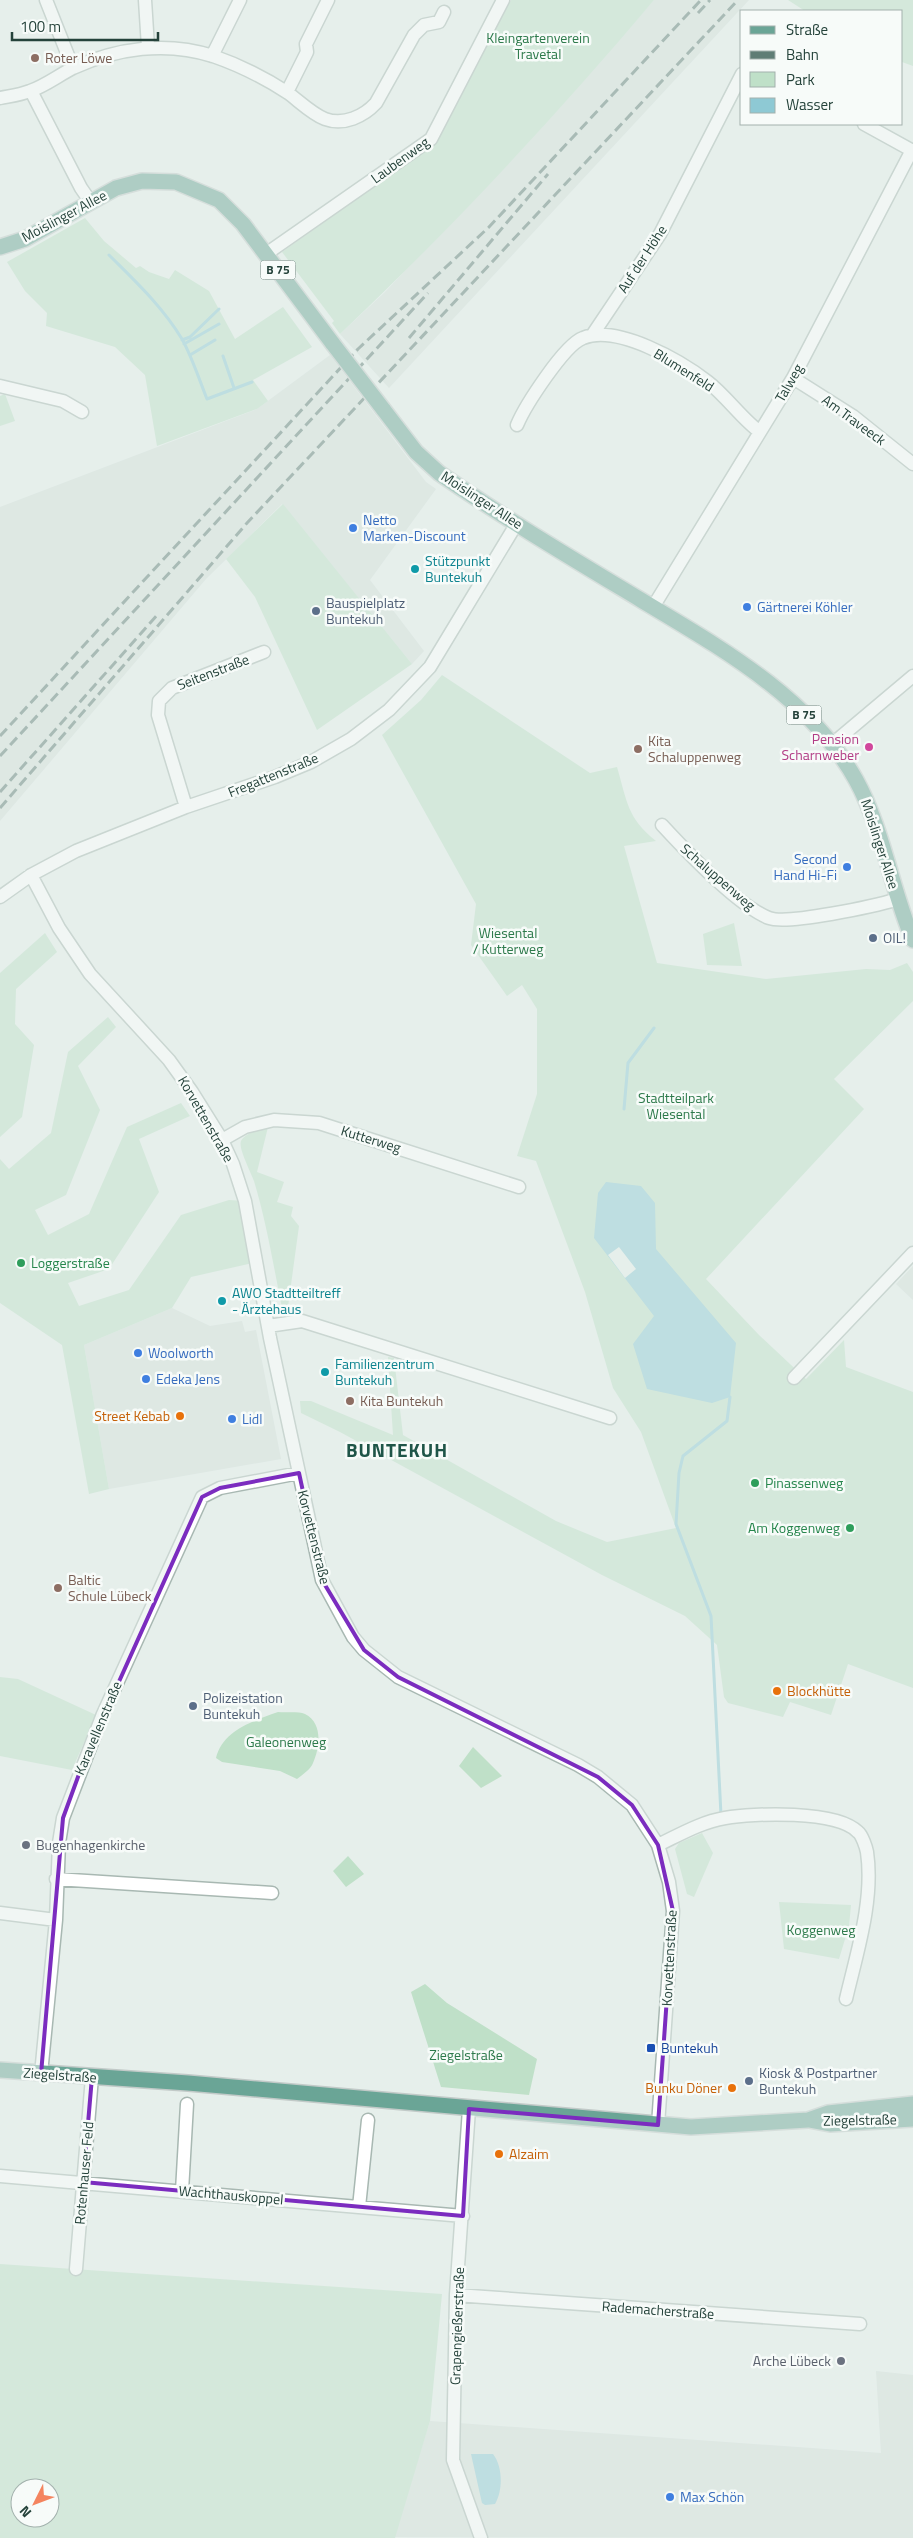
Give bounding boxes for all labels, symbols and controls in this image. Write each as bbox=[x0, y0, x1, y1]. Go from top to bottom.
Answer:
scale bar bbox=[12, 10, 159, 42]
legend bbox=[740, 10, 903, 125]
text: 100 m bbox=[20, 15, 61, 38]
text: Straße bbox=[786, 18, 828, 41]
park label: Kleingartenverein Travetal bbox=[486, 27, 590, 64]
text: Bahn bbox=[786, 43, 819, 66]
place label: Roter Löwe bbox=[45, 47, 112, 68]
marker: Roter Löwe bbox=[29, 52, 41, 64]
text: Park bbox=[786, 68, 815, 91]
text: Wasser bbox=[786, 93, 833, 116]
street label: Laubenweg bbox=[366, 131, 433, 188]
street label: Moislinger Allee bbox=[18, 184, 110, 247]
street label: Auf der Höhe bbox=[612, 221, 671, 297]
road number: B 75 bbox=[260, 260, 296, 280]
street label: Blumenfeld bbox=[650, 343, 719, 396]
street label: Talweg bbox=[769, 360, 808, 406]
street label: Am Traveeck bbox=[818, 389, 891, 450]
street label: Moislinger Allee bbox=[437, 465, 527, 534]
place label: Netto Marken-Discount bbox=[363, 509, 466, 546]
marker: Netto Marken-Discount bbox=[347, 522, 359, 534]
place label: Stützpunkt Buntekuh bbox=[425, 550, 490, 587]
marker: Stützpunkt Buntekuh bbox=[409, 563, 421, 575]
place label: Bauspielplatz Buntekuh bbox=[326, 592, 405, 629]
place label: Gärtnerei Köhler bbox=[757, 596, 853, 617]
marker: Gärtnerei Köhler bbox=[741, 601, 753, 613]
marker: Bauspielplatz Buntekuh bbox=[310, 605, 322, 617]
street label: Seitenstraße bbox=[174, 648, 252, 695]
road number: B 75 bbox=[786, 706, 822, 724]
place label: Pension Scharnweber bbox=[782, 728, 859, 765]
place label: Kita Schaluppenweg bbox=[648, 730, 741, 767]
marker: Pension Scharnweber bbox=[863, 741, 875, 753]
marker: Kita Schaluppenweg bbox=[632, 743, 644, 755]
street label: Fregattenstraße bbox=[224, 747, 321, 802]
street label: Moislinger Allee bbox=[856, 796, 905, 892]
street label: Schaluppenweg bbox=[676, 838, 760, 915]
place label: Second Hand Hi-Fi bbox=[773, 848, 837, 885]
marker: Second Hand Hi-Fi bbox=[841, 861, 853, 873]
park label: Wiesental / Kutterweg bbox=[473, 922, 543, 959]
place label: OIL! bbox=[883, 927, 906, 948]
marker: OIL! bbox=[867, 932, 879, 944]
street label: Korvettenstraße bbox=[173, 1072, 240, 1166]
park label: Stadtteilpark Wiesental bbox=[638, 1087, 714, 1124]
street label: Kutterweg bbox=[339, 1119, 404, 1158]
place label: Loggerstraße bbox=[31, 1252, 110, 1273]
marker: Loggerstraße bbox=[15, 1257, 27, 1269]
place label: AWO Stadtteiltreff - Ärztehaus bbox=[232, 1282, 341, 1319]
marker: AWO Stadtteiltreff - Ärztehaus bbox=[216, 1295, 228, 1307]
place label: Woolworth bbox=[148, 1342, 213, 1363]
marker: Woolworth bbox=[132, 1347, 144, 1359]
place label: Familienzentrum Buntekuh bbox=[335, 1353, 434, 1390]
marker: Familienzentrum Buntekuh bbox=[319, 1366, 331, 1378]
place label: Edeka Jens bbox=[156, 1368, 220, 1389]
marker: Edeka Jens bbox=[140, 1373, 152, 1385]
place label: Kita Buntekuh bbox=[360, 1390, 443, 1411]
marker: Kita Buntekuh bbox=[344, 1395, 356, 1407]
place label: Street Kebab bbox=[94, 1405, 170, 1426]
place label: Lidl bbox=[242, 1408, 262, 1429]
marker: Street Kebab bbox=[174, 1410, 186, 1422]
marker: Lidl bbox=[226, 1413, 238, 1425]
district label: BUNTEKUH bbox=[346, 1435, 448, 1464]
place label: Pinassenweg bbox=[765, 1472, 843, 1493]
marker: Pinassenweg bbox=[749, 1477, 761, 1489]
street label: Korvettenstraße bbox=[293, 1488, 336, 1586]
place label: Am Koggenweg bbox=[748, 1517, 840, 1538]
marker: Am Koggenweg bbox=[844, 1522, 856, 1534]
place label: Baltic Schule Lübeck bbox=[68, 1569, 152, 1606]
marker: Baltic Schule Lübeck bbox=[52, 1582, 64, 1594]
street label: Karavellenstraße bbox=[68, 1678, 127, 1778]
place label: Blockhütte bbox=[787, 1680, 851, 1701]
marker: Blockhütte bbox=[771, 1685, 783, 1697]
place label: Polizeistation Buntekuh bbox=[203, 1687, 283, 1724]
marker: Polizeistation Buntekuh bbox=[187, 1700, 199, 1712]
park label: Galeonenweg bbox=[246, 1731, 326, 1752]
place label: Bugenhagenkirche bbox=[36, 1834, 145, 1855]
marker: Bugenhagenkirche bbox=[20, 1839, 32, 1851]
street label: Korvettenstraße bbox=[655, 1909, 682, 2007]
park label: Koggenweg bbox=[787, 1919, 855, 1940]
place label: Buntekuh bbox=[661, 2037, 718, 2058]
marker: Buntekuh bbox=[645, 2042, 657, 2054]
park label: Ziegelstraße bbox=[429, 2044, 503, 2065]
street label: Ziegelstraße bbox=[23, 2061, 97, 2088]
place label: Kiosk & Postpartner Buntekuh bbox=[759, 2062, 877, 2099]
marker: Kiosk & Postpartner Buntekuh bbox=[743, 2075, 755, 2087]
place label: Bunku Döner bbox=[645, 2077, 722, 2098]
marker: Bunku Döner bbox=[726, 2082, 738, 2094]
street label: Ziegelstraße bbox=[823, 2108, 897, 2131]
street label: Rotenhauser Feld bbox=[69, 2120, 98, 2225]
place label: Alzaim bbox=[509, 2143, 549, 2164]
marker: Alzaim bbox=[493, 2148, 505, 2160]
street label: Wachthauskoppel bbox=[178, 2179, 284, 2210]
street label: Grapengießerstraße bbox=[444, 2267, 469, 2385]
street label: Rademacherstraße bbox=[601, 2295, 715, 2324]
place label: Arche Lübeck bbox=[753, 2350, 831, 2371]
marker: Arche Lübeck bbox=[835, 2355, 847, 2367]
north arrow bbox=[10, 2478, 60, 2528]
place label: Max Schön bbox=[680, 2486, 744, 2507]
marker: Max Schön bbox=[664, 2491, 676, 2503]
text: N bbox=[14, 2501, 36, 2523]

